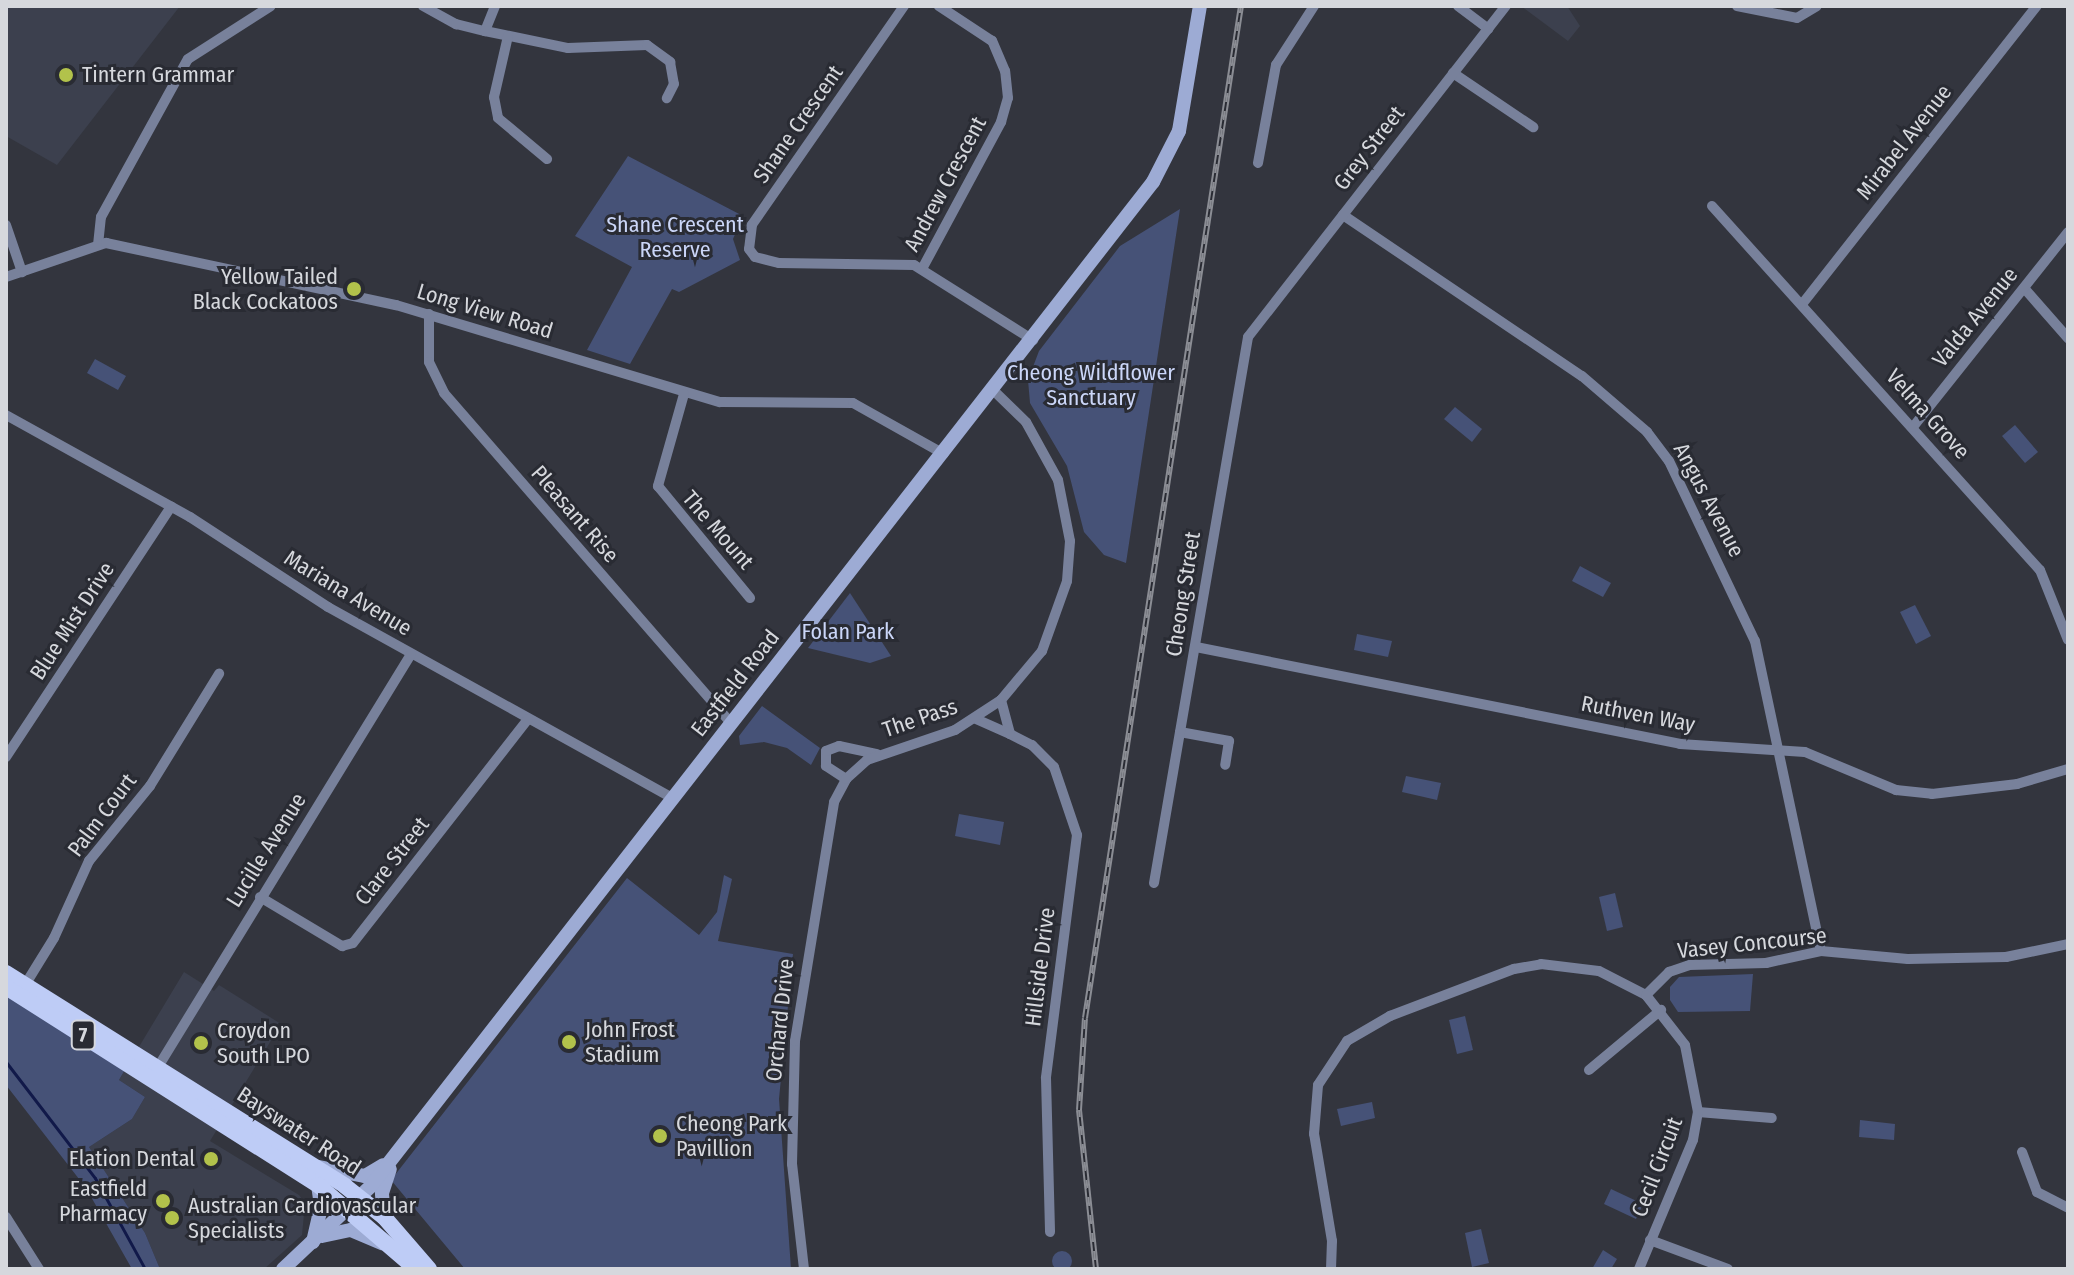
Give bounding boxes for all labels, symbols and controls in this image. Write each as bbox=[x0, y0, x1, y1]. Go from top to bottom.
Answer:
street label: Shane Crescent bbox=[748, 60, 848, 188]
place label: Tintern Grammar bbox=[82, 62, 234, 88]
marker: Tintern Grammar bbox=[57, 66, 75, 84]
street label: Mirabel Avenue bbox=[1851, 79, 1957, 205]
street label: Grey Street bbox=[1328, 101, 1410, 195]
street label: Andrew Crescent bbox=[898, 112, 992, 256]
park label: Shane Crescent Reserve bbox=[606, 211, 744, 262]
street label: Valda Avenue bbox=[1927, 262, 2023, 372]
place label: Yellow Tailed Black Cockatoos bbox=[193, 263, 338, 314]
street label: Long View Road bbox=[414, 278, 556, 344]
marker: Yellow Tailed Black Cockatoos bbox=[345, 280, 363, 298]
park label: Cheong Wildflower Sanctuary bbox=[1007, 359, 1175, 410]
street label: Velma Grove bbox=[1881, 364, 1975, 464]
street label: Angus Avenue bbox=[1668, 438, 1750, 562]
street label: Pleasant Rise bbox=[526, 460, 624, 568]
street label: The Mount bbox=[677, 485, 759, 575]
street label: Cheong Street bbox=[1160, 530, 1206, 658]
street label: Mariana Avenue bbox=[279, 545, 417, 641]
street label: Blue Mist Drive bbox=[24, 557, 120, 685]
park label: Folan Park bbox=[802, 619, 894, 645]
street label: Eastfield Road bbox=[685, 624, 785, 742]
street label: Ruthven Way bbox=[1579, 690, 1697, 738]
street label: The Pass bbox=[879, 693, 961, 743]
street label: Palm Court bbox=[62, 768, 142, 862]
street label: Lucille Avenue bbox=[220, 788, 312, 912]
street label: Clare Street bbox=[349, 812, 435, 910]
street label: Hillside Drive bbox=[1020, 906, 1060, 1028]
street label: Vasey Concourse bbox=[1676, 922, 1828, 964]
street label: Orchard Drive bbox=[760, 957, 800, 1083]
place label: John Frost Stadium bbox=[585, 1016, 675, 1068]
place label: Croydon South LPO bbox=[217, 1017, 310, 1068]
road number: 7 bbox=[69, 1019, 97, 1051]
marker: John Frost Stadium bbox=[560, 1033, 578, 1051]
marker: Croydon South LPO bbox=[192, 1034, 210, 1052]
street label: Bayswater Road bbox=[232, 1081, 366, 1181]
place label: Cheong Park Pavillion bbox=[676, 1110, 787, 1162]
street label: Cecil Circuit bbox=[1626, 1113, 1688, 1221]
marker: Cheong Park Pavillion bbox=[651, 1127, 669, 1145]
place label: Elation Dental bbox=[69, 1146, 195, 1172]
marker: Elation Dental bbox=[202, 1150, 220, 1168]
place label: Eastfield Pharmacy bbox=[59, 1175, 147, 1226]
marker: Eastfield Pharmacy bbox=[154, 1192, 172, 1210]
place label: Australian Cardiovascular Specialists bbox=[188, 1192, 416, 1244]
marker: Australian Cardiovascular Specialists bbox=[163, 1209, 181, 1227]

